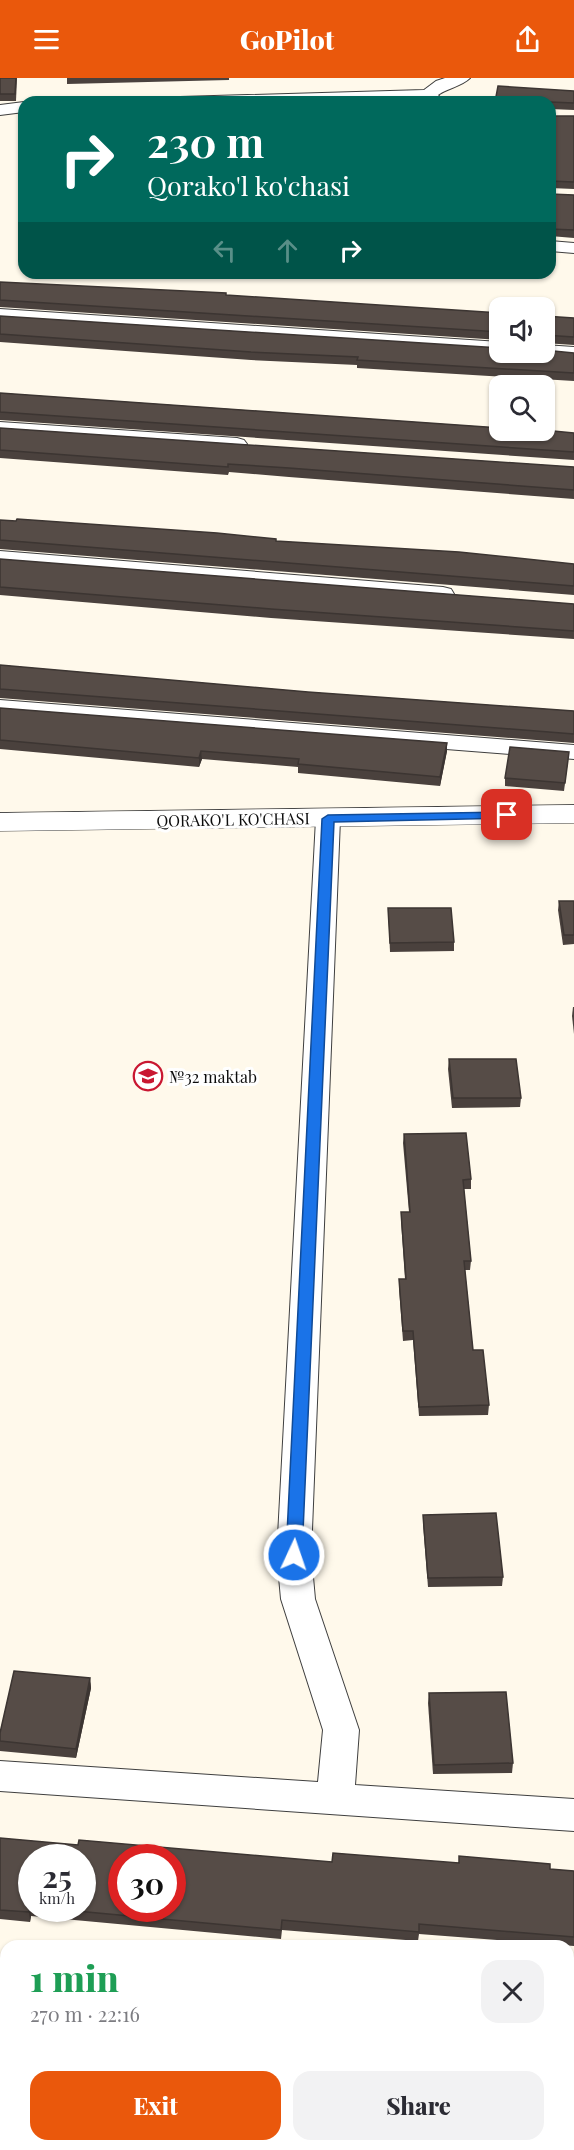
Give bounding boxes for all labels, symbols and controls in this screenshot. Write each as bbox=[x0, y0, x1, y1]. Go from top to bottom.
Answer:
text: GoPilot bbox=[240, 21, 334, 57]
icon: menu bbox=[30, 23, 63, 56]
icon: share bbox=[511, 23, 544, 56]
text: 230 m bbox=[147, 113, 264, 169]
icon: right bbox=[48, 120, 126, 198]
text: Qorako'l ko'chasi bbox=[147, 167, 350, 203]
icon: left bbox=[208, 234, 241, 267]
icon: ahead bbox=[271, 234, 304, 267]
icon: right bbox=[334, 234, 367, 267]
map controls bbox=[489, 297, 555, 441]
button: sound bbox=[489, 297, 555, 363]
button: search bbox=[489, 375, 555, 441]
pin bbox=[481, 789, 532, 840]
icon: arrive bbox=[490, 798, 523, 831]
street label: QORAKO'L KO'CHASI bbox=[156, 807, 310, 831]
school or university icon: №32 maktab bbox=[132, 1060, 164, 1092]
place label: №32 maktab bbox=[169, 1066, 257, 1087]
position arrow bbox=[262, 1523, 326, 1587]
speed limit sign: 30 bbox=[108, 1844, 186, 1922]
text: 25 bbox=[42, 1856, 72, 1896]
text: km/h bbox=[39, 1888, 75, 1908]
text: 1 min bbox=[30, 1953, 119, 2001]
button: close bbox=[481, 1960, 544, 2023]
text: 270 m · 22:16 bbox=[30, 2000, 140, 2027]
button: Exit bbox=[30, 2071, 281, 2140]
button: Share bbox=[293, 2071, 544, 2140]

